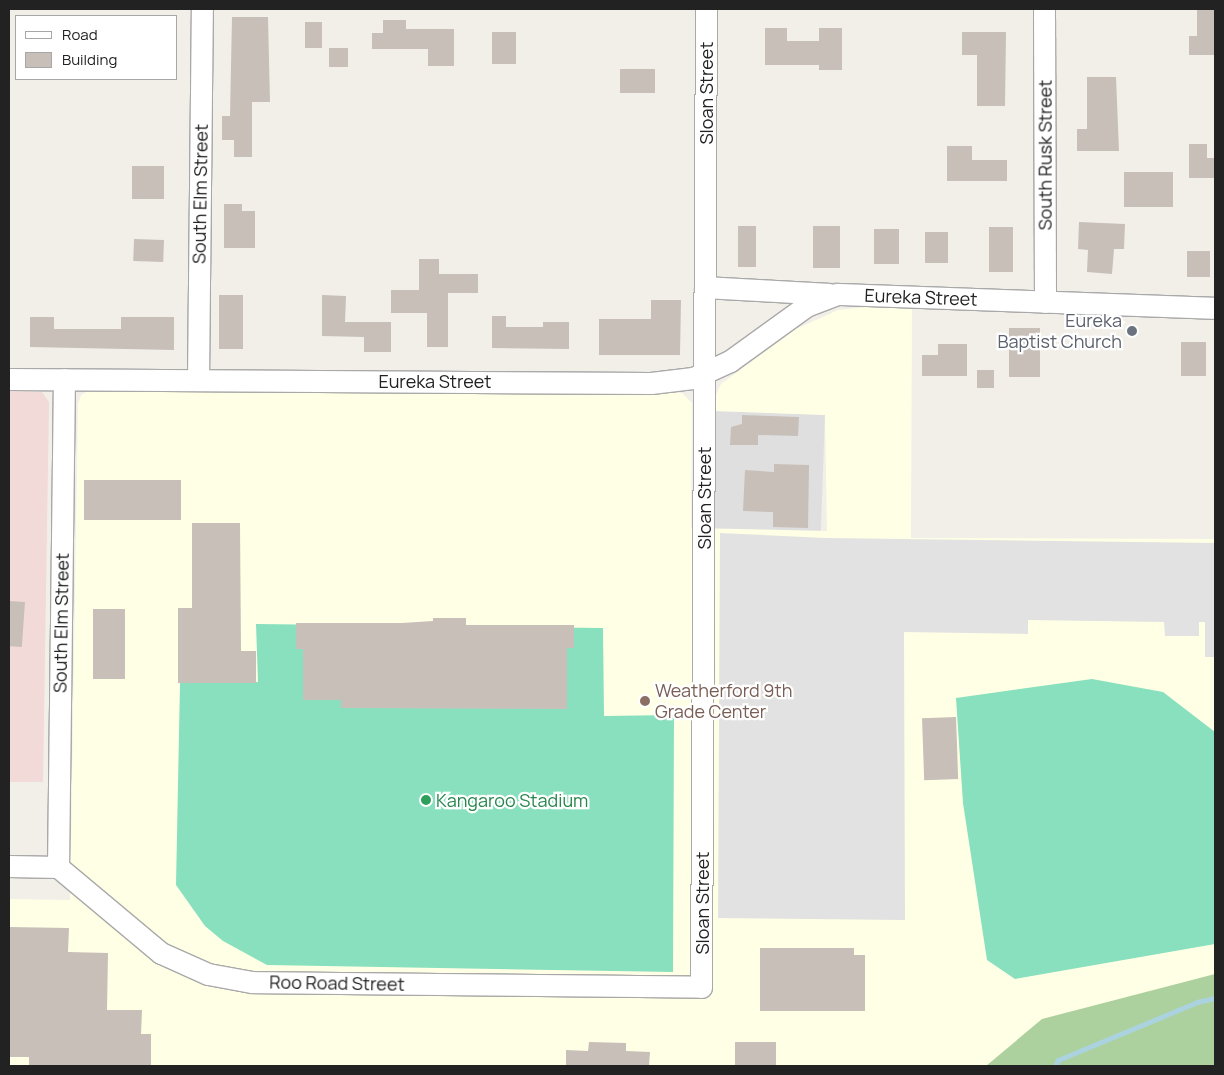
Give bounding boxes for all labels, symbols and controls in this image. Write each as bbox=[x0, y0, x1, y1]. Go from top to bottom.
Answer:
legend bbox=[15, 15, 178, 80]
text: Road bbox=[62, 24, 98, 45]
street label: Sloan Street bbox=[695, 41, 717, 145]
text: Building bbox=[62, 49, 117, 70]
street label: South Rusk Street bbox=[1034, 80, 1056, 230]
street label: South Elm Street bbox=[188, 124, 212, 264]
street label: Eureka Street bbox=[864, 284, 978, 310]
place label: Eureka Baptist Church bbox=[997, 310, 1122, 352]
marker: Eureka Baptist Church bbox=[1126, 325, 1138, 337]
street label: Eureka Street bbox=[378, 370, 492, 392]
street label: Sloan Street bbox=[693, 446, 715, 550]
street label: South Elm Street bbox=[49, 553, 73, 693]
place label: Weatherford 9th Grade Center bbox=[655, 680, 792, 722]
marker: Weatherford 9th Grade Center bbox=[639, 695, 651, 707]
place label: Kangaroo Stadium bbox=[436, 789, 588, 811]
marker: Kangaroo Stadium bbox=[420, 794, 432, 806]
street label: Sloan Street bbox=[691, 851, 713, 955]
street label: Roo Road Street bbox=[269, 971, 405, 995]

